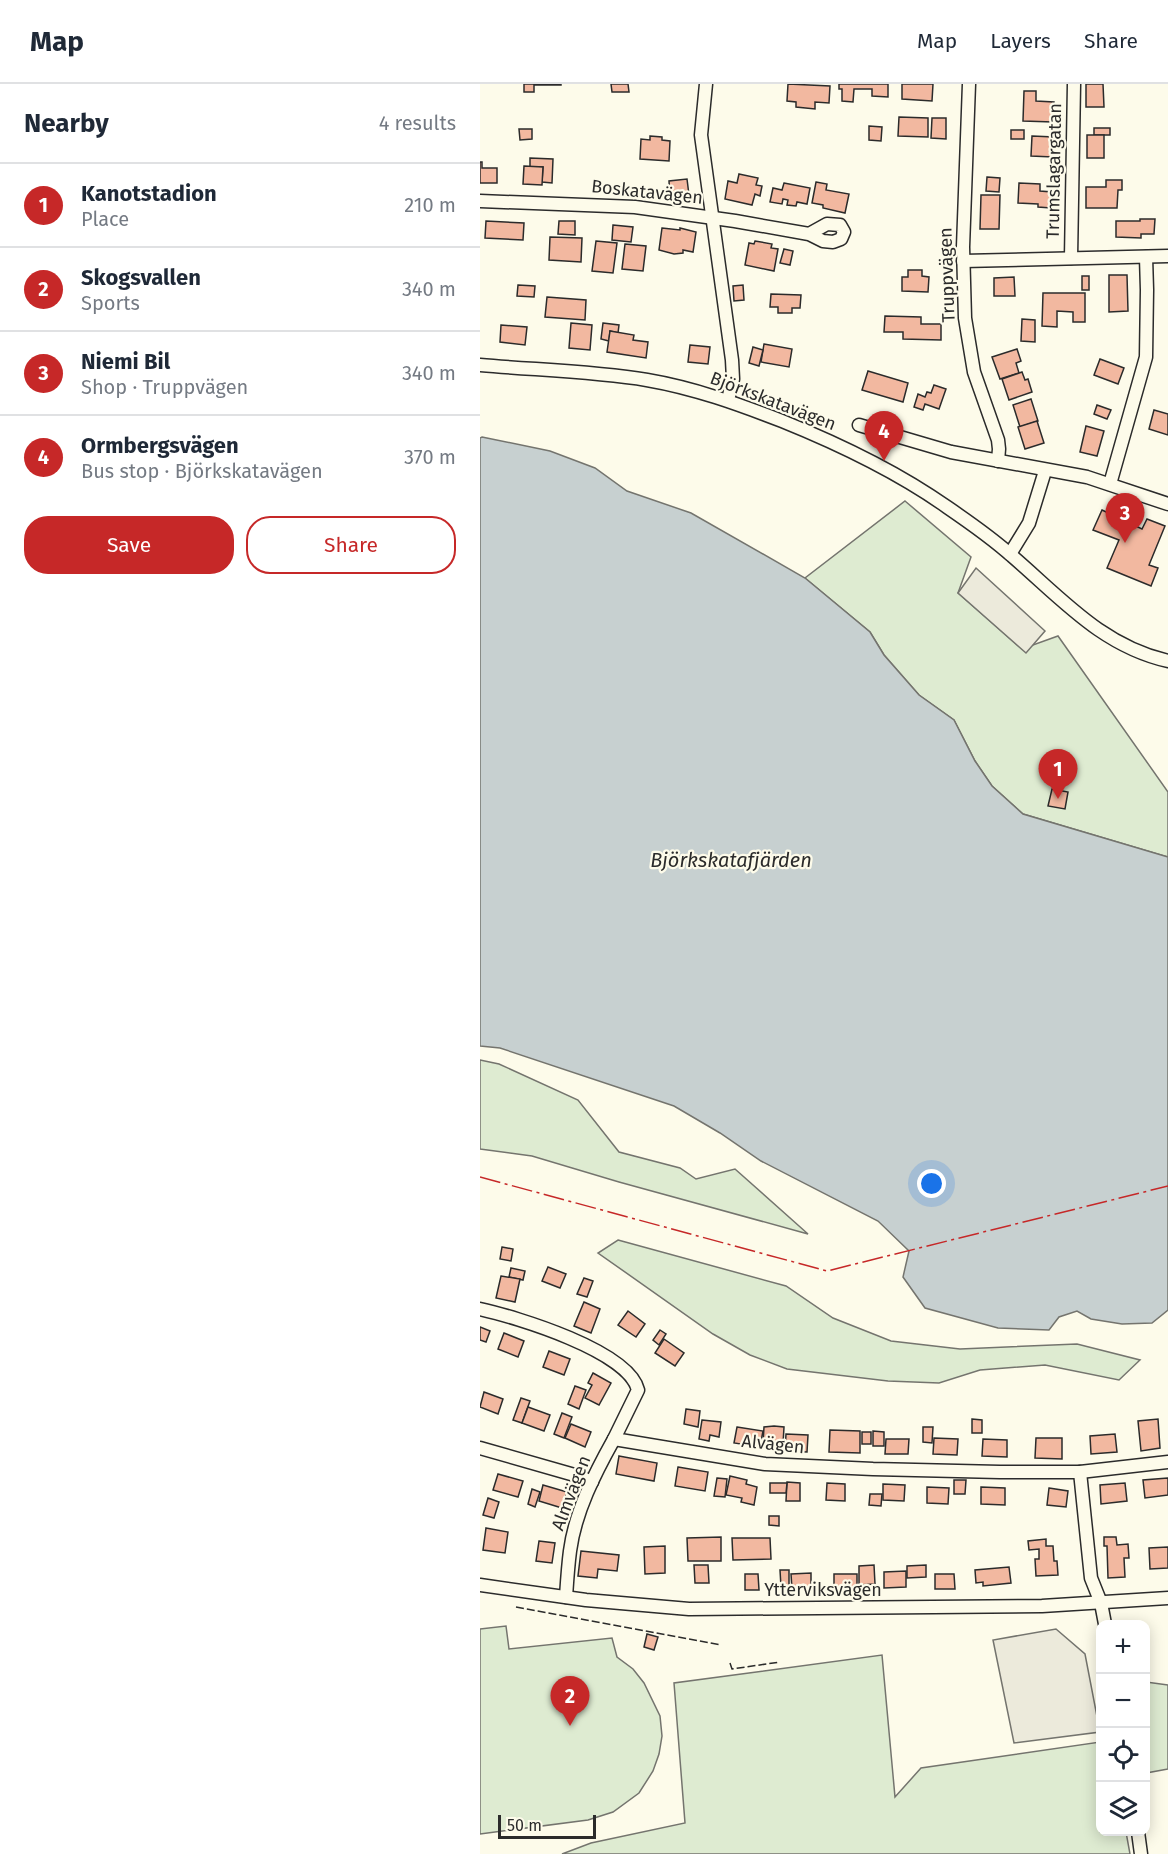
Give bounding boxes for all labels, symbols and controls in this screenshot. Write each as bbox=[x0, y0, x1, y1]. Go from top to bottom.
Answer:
text: Map bbox=[30, 25, 84, 58]
text: Map bbox=[917, 28, 957, 54]
text: Layers bbox=[990, 28, 1051, 54]
text: Share bbox=[1084, 28, 1138, 54]
street label: Trumslagargatan bbox=[1042, 103, 1066, 239]
text: Nearby bbox=[24, 108, 109, 139]
text: 4 results bbox=[379, 111, 456, 135]
street label: Boskatavägen bbox=[590, 175, 704, 209]
text: Kanotstadion bbox=[81, 180, 217, 207]
text: 1 bbox=[39, 193, 48, 217]
text: 210 m bbox=[404, 193, 456, 217]
text: Place bbox=[81, 207, 129, 231]
street label: Truppvägen bbox=[934, 227, 960, 323]
text: Skogsvallen bbox=[81, 264, 201, 291]
text: 2 bbox=[38, 277, 49, 301]
text: 340 m bbox=[402, 277, 456, 301]
text: Sports bbox=[81, 291, 140, 315]
text: Niemi Bil bbox=[81, 348, 170, 375]
text: 3 bbox=[38, 361, 49, 385]
text: 340 m bbox=[402, 361, 456, 385]
street label: Björkskatavägen bbox=[707, 367, 839, 435]
text: Shop · Truppvägen bbox=[81, 375, 248, 399]
pin: 4 bbox=[864, 412, 904, 461]
text: Ormbergsvägen bbox=[81, 432, 239, 459]
text: 4 bbox=[38, 445, 49, 469]
text: 370 m bbox=[404, 445, 456, 469]
text: Bus stop · Björkskatavägen bbox=[81, 459, 323, 483]
pin: 3 bbox=[1106, 494, 1144, 543]
button: Save bbox=[24, 516, 234, 574]
button: Share bbox=[246, 516, 456, 574]
pin: 1 bbox=[1038, 750, 1078, 799]
water label: Björkskatafjärden bbox=[650, 848, 812, 872]
your location bbox=[917, 1169, 946, 1198]
street label: Alvägen bbox=[741, 1430, 805, 1458]
street label: Almvägen bbox=[547, 1452, 595, 1534]
street label: Ytterviksvägen bbox=[764, 1579, 882, 1601]
map controls bbox=[1096, 1620, 1150, 1836]
button: + bbox=[1096, 1620, 1150, 1674]
button: − bbox=[1096, 1674, 1150, 1728]
pin: 2 bbox=[550, 1676, 590, 1726]
button: locate bbox=[1096, 1728, 1150, 1782]
button: layers bbox=[1096, 1782, 1150, 1836]
scale bar bbox=[498, 1812, 596, 1840]
text: 50 m bbox=[507, 1816, 542, 1835]

